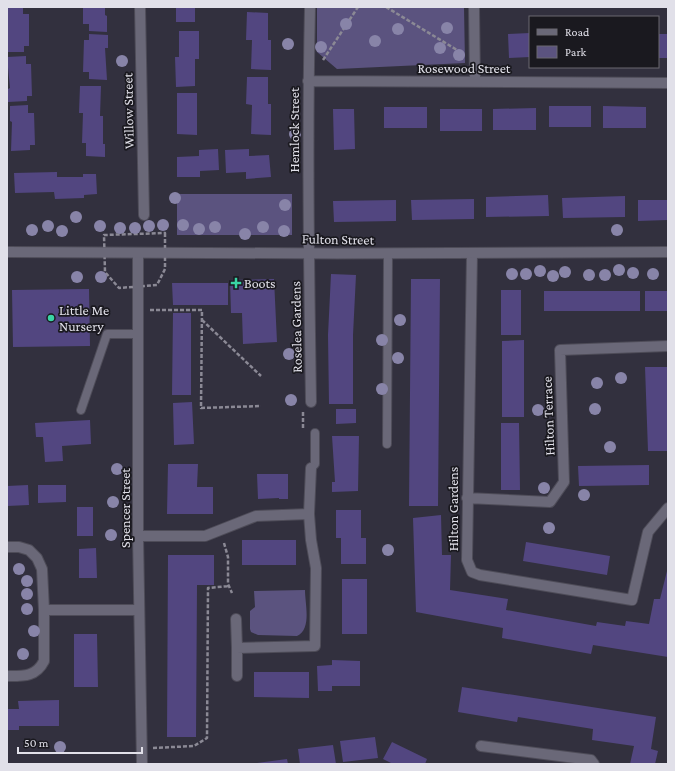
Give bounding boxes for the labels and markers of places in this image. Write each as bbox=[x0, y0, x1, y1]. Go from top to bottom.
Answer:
place label: Boots bbox=[244, 275, 276, 291]
marker: Boots bbox=[231, 278, 241, 288]
place label: Little Me Nursery bbox=[59, 302, 109, 334]
marker: Little Me Nursery bbox=[46, 313, 56, 323]

